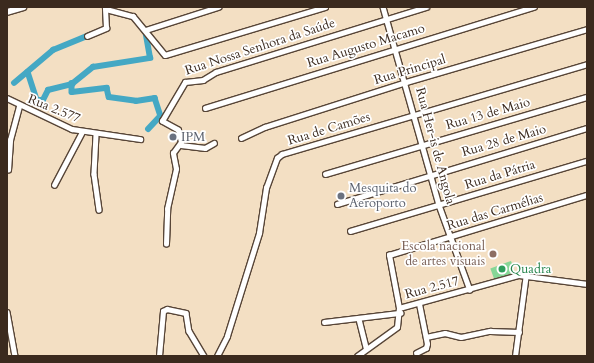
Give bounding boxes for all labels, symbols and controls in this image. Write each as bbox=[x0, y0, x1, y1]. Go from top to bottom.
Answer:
street label: Rua Nossa Senhora da Saúde bbox=[183, 15, 337, 79]
street label: Rua Augusto Macamo bbox=[305, 21, 427, 71]
street label: Rua Principal bbox=[372, 52, 448, 88]
street label: Rua Her-is de Angola bbox=[412, 86, 458, 206]
street label: Rua 2.577 bbox=[25, 91, 83, 127]
street label: Rua 13 de Maio bbox=[444, 95, 532, 133]
street label: Rua de Camões bbox=[286, 109, 372, 149]
street label: Rua 28 de Maio bbox=[460, 122, 548, 160]
place label: IPM bbox=[181, 129, 205, 145]
marker: IPM bbox=[168, 132, 178, 142]
street label: Rua da Pátria bbox=[463, 157, 537, 193]
place label: Mesquita do Aeroporto bbox=[349, 181, 416, 212]
street label: Rua das Carmélias bbox=[445, 190, 545, 234]
marker: Mesquita do Aeroporto bbox=[336, 191, 346, 201]
place label: Escola nacional de artes visuais bbox=[401, 239, 485, 270]
marker: Escola nacional de artes visuais bbox=[488, 249, 498, 259]
place label: Quadra bbox=[510, 261, 551, 277]
marker: Quadra bbox=[497, 264, 507, 274]
street label: Rua 2.517 bbox=[403, 273, 461, 303]

